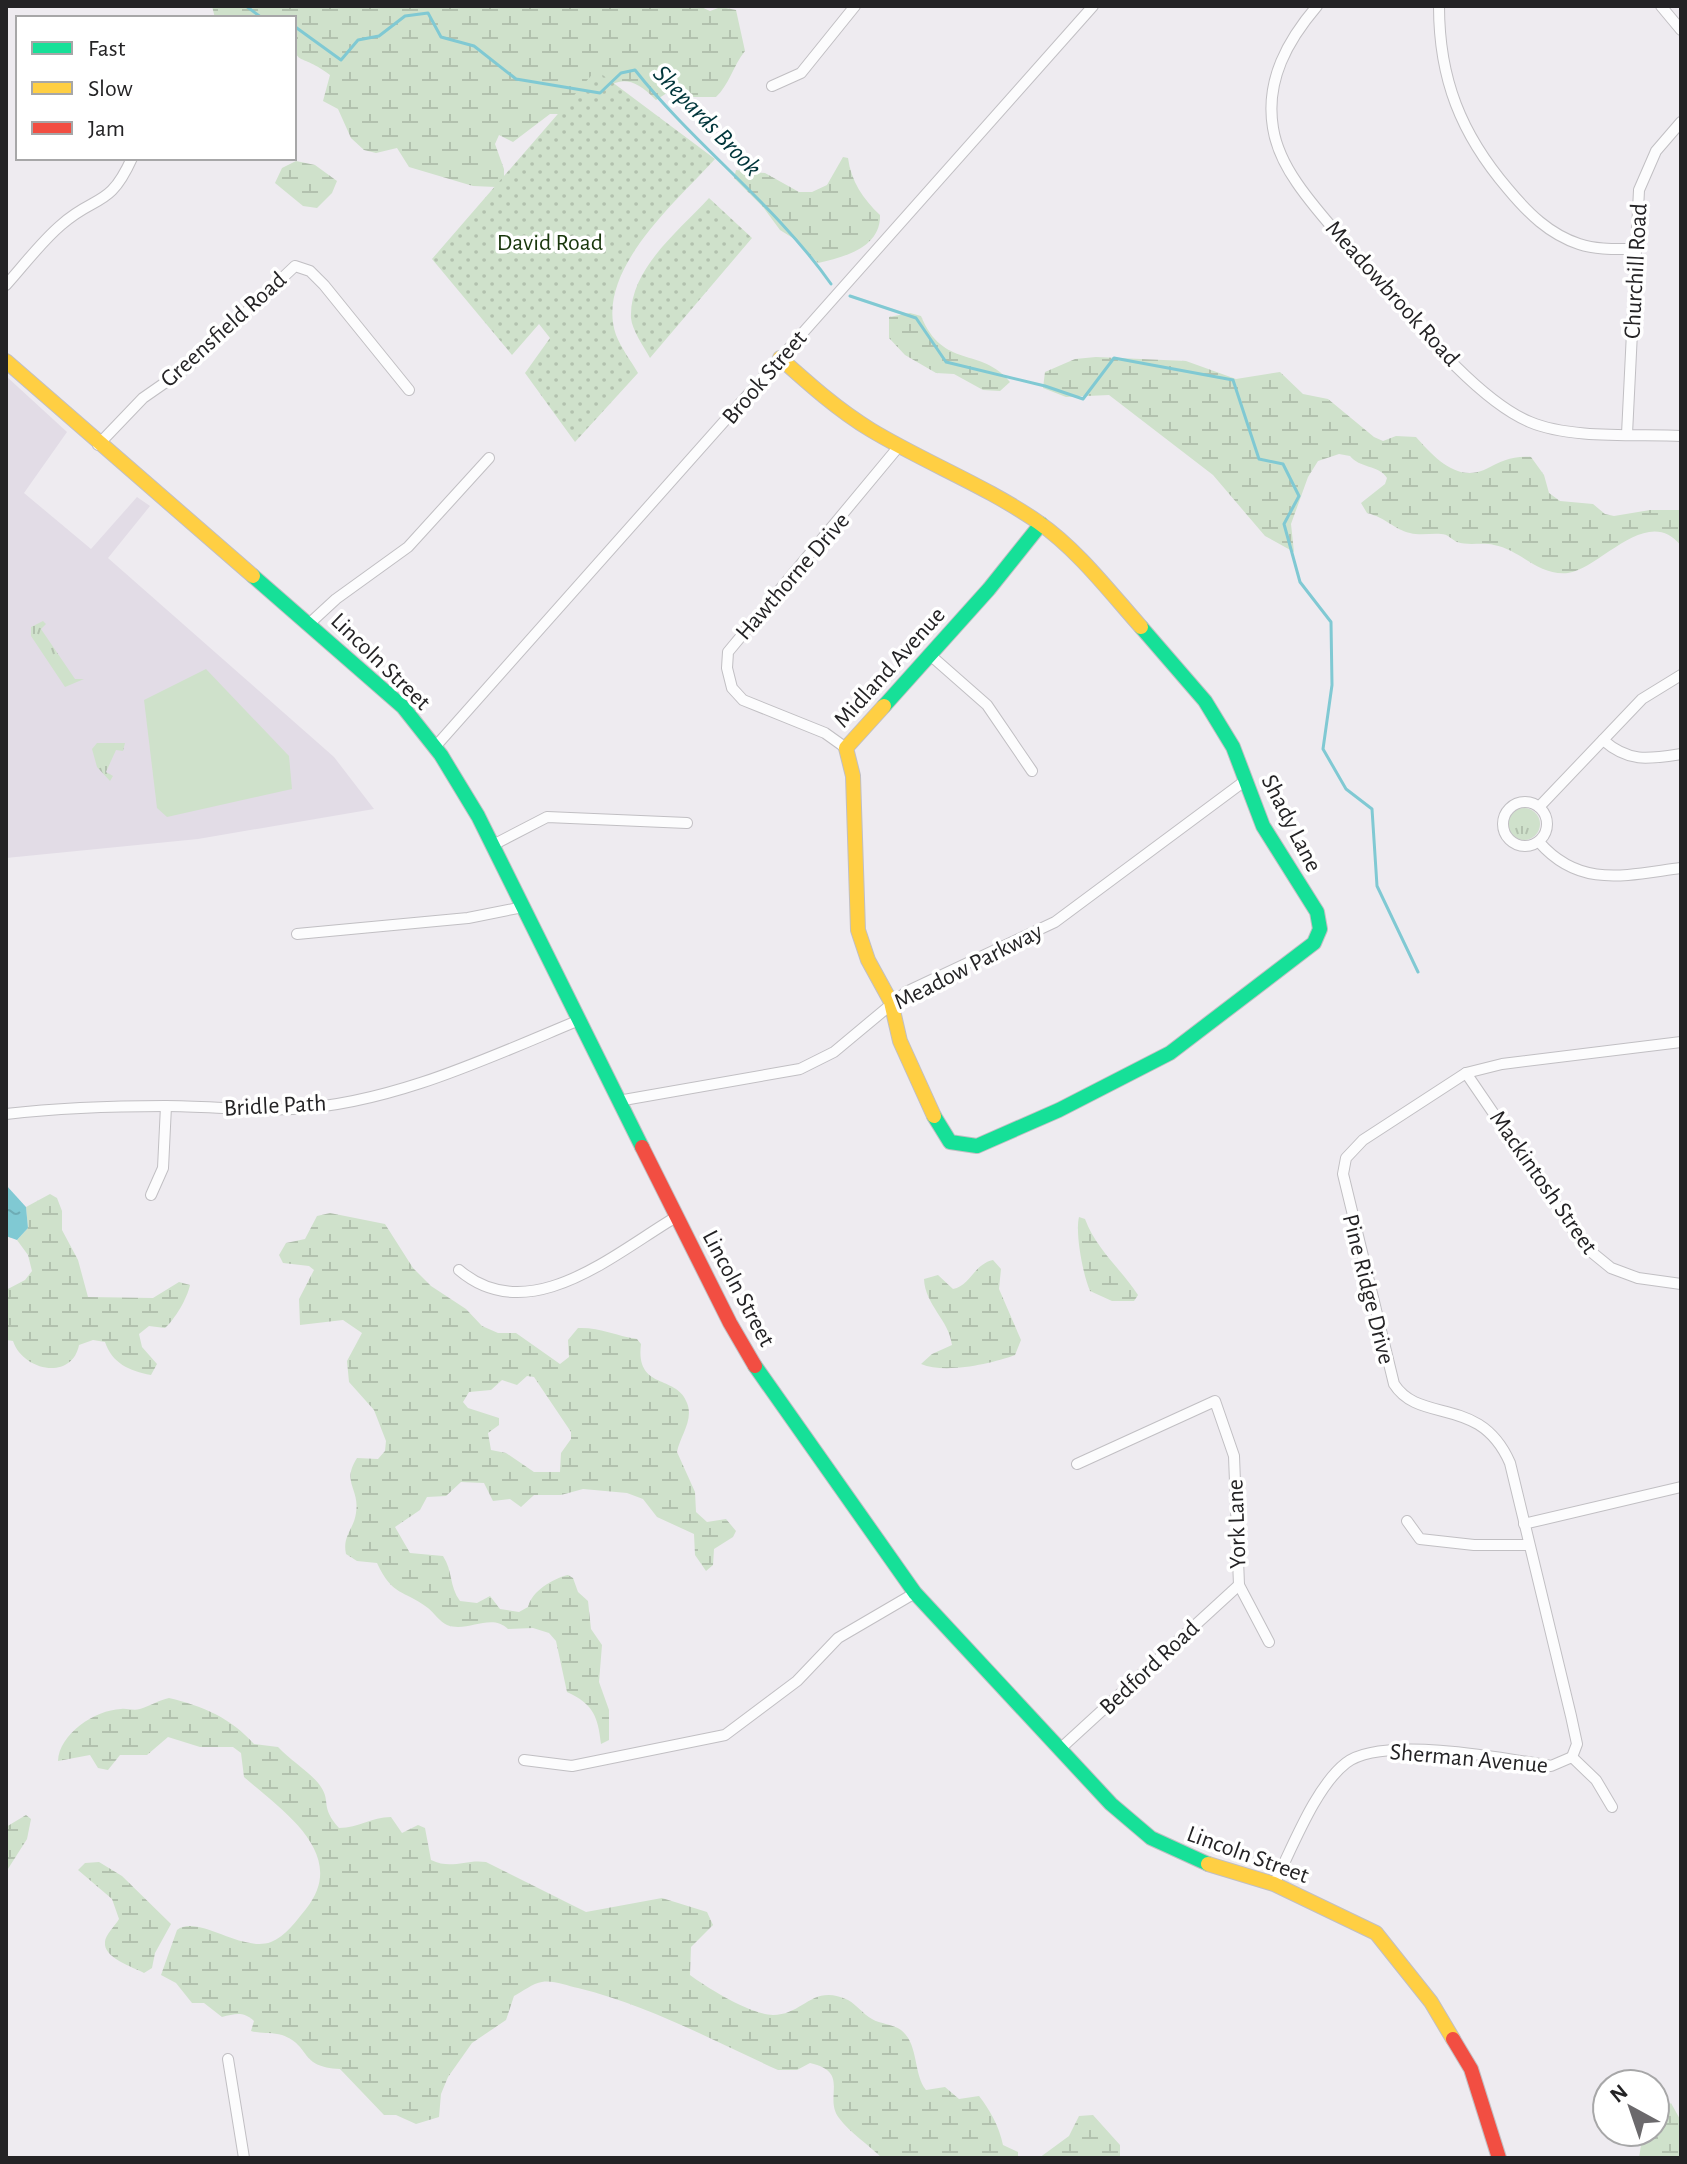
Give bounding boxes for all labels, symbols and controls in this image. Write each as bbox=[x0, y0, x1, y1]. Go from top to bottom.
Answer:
legend bbox=[16, 16, 296, 160]
text: Fast bbox=[88, 37, 126, 61]
water label: Shepards Brook bbox=[648, 60, 766, 181]
text: Slow bbox=[88, 77, 133, 101]
text: Jam bbox=[88, 117, 125, 141]
street label: Churchill Road bbox=[1620, 203, 1652, 339]
street label: Meadowbrook Road bbox=[1321, 216, 1464, 371]
park label: David Road bbox=[497, 231, 603, 255]
street label: Greensfield Road bbox=[156, 267, 291, 392]
street label: Brook Street bbox=[718, 326, 812, 429]
street label: Hawthorne Drive bbox=[731, 509, 854, 645]
street label: Midland Avenue bbox=[830, 603, 950, 732]
street label: Lincoln Street bbox=[326, 609, 435, 715]
street label: Shady Lane bbox=[1256, 771, 1326, 876]
street label: Meadow Parkway bbox=[890, 919, 1046, 1015]
street label: Bridle Path bbox=[223, 1091, 327, 1121]
street label: Mackintosh Street bbox=[1485, 1106, 1602, 1259]
street label: Pine Ridge Drive bbox=[1338, 1212, 1398, 1367]
street label: Lincoln Street bbox=[697, 1226, 779, 1351]
street label: York Lane bbox=[1223, 1479, 1251, 1569]
street label: Bedford Road bbox=[1095, 1616, 1204, 1720]
street label: Sherman Avenue bbox=[1389, 1740, 1549, 1778]
street label: Lincoln Street bbox=[1183, 1822, 1312, 1888]
north arrow bbox=[1591, 2068, 1671, 2148]
text: N bbox=[1606, 2080, 1632, 2107]

